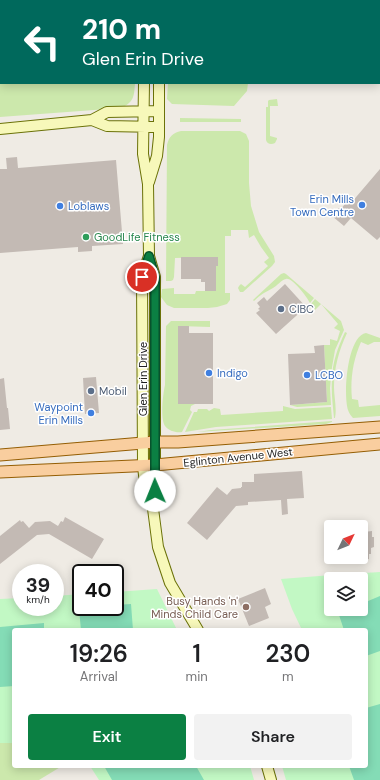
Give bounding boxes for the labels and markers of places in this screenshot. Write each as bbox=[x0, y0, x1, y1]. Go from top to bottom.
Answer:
place label: Erin Mills Town Centre bbox=[290, 192, 354, 219]
place label: Loblaws bbox=[68, 199, 109, 213]
marker: Erin Mills Town Centre bbox=[357, 200, 367, 210]
marker: Loblaws bbox=[55, 201, 65, 211]
place label: GoodLife Fitness bbox=[94, 230, 180, 244]
marker: GoodLife Fitness bbox=[81, 232, 91, 242]
pin bbox=[125, 260, 159, 294]
place label: CIBC bbox=[289, 302, 314, 316]
marker: CIBC bbox=[276, 304, 286, 314]
place label: Indigo bbox=[217, 366, 248, 380]
marker: Indigo bbox=[204, 368, 214, 378]
place label: LCBO bbox=[315, 368, 343, 382]
marker: LCBO bbox=[302, 370, 312, 380]
place label: Mobil bbox=[99, 384, 127, 398]
marker: Mobil bbox=[86, 386, 96, 396]
place label: Waypoint Erin Mills bbox=[34, 400, 83, 427]
marker: Waypoint Erin Mills bbox=[86, 408, 96, 418]
place label: Busy Hands 'n' Minds Child Care bbox=[151, 594, 238, 621]
marker: Busy Hands 'n' Minds Child Care bbox=[241, 602, 251, 612]

